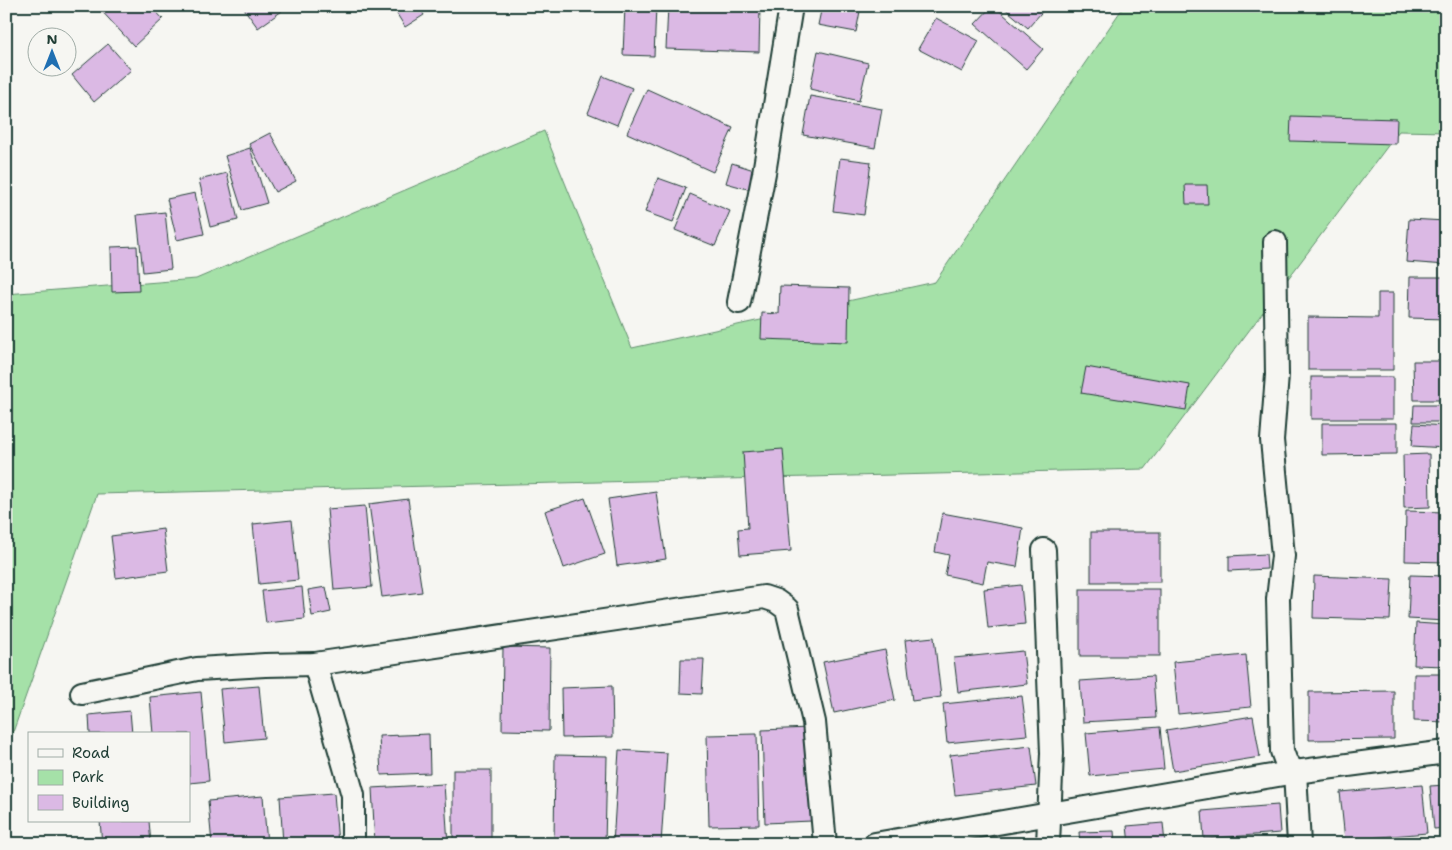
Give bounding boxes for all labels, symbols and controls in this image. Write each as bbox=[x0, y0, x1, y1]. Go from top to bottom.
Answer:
north arrow bbox=[28, 28, 78, 78]
text: N bbox=[46, 30, 58, 48]
legend bbox=[28, 732, 190, 822]
text: Road bbox=[72, 743, 110, 763]
text: Park bbox=[72, 767, 104, 787]
text: Building bbox=[72, 793, 129, 813]

